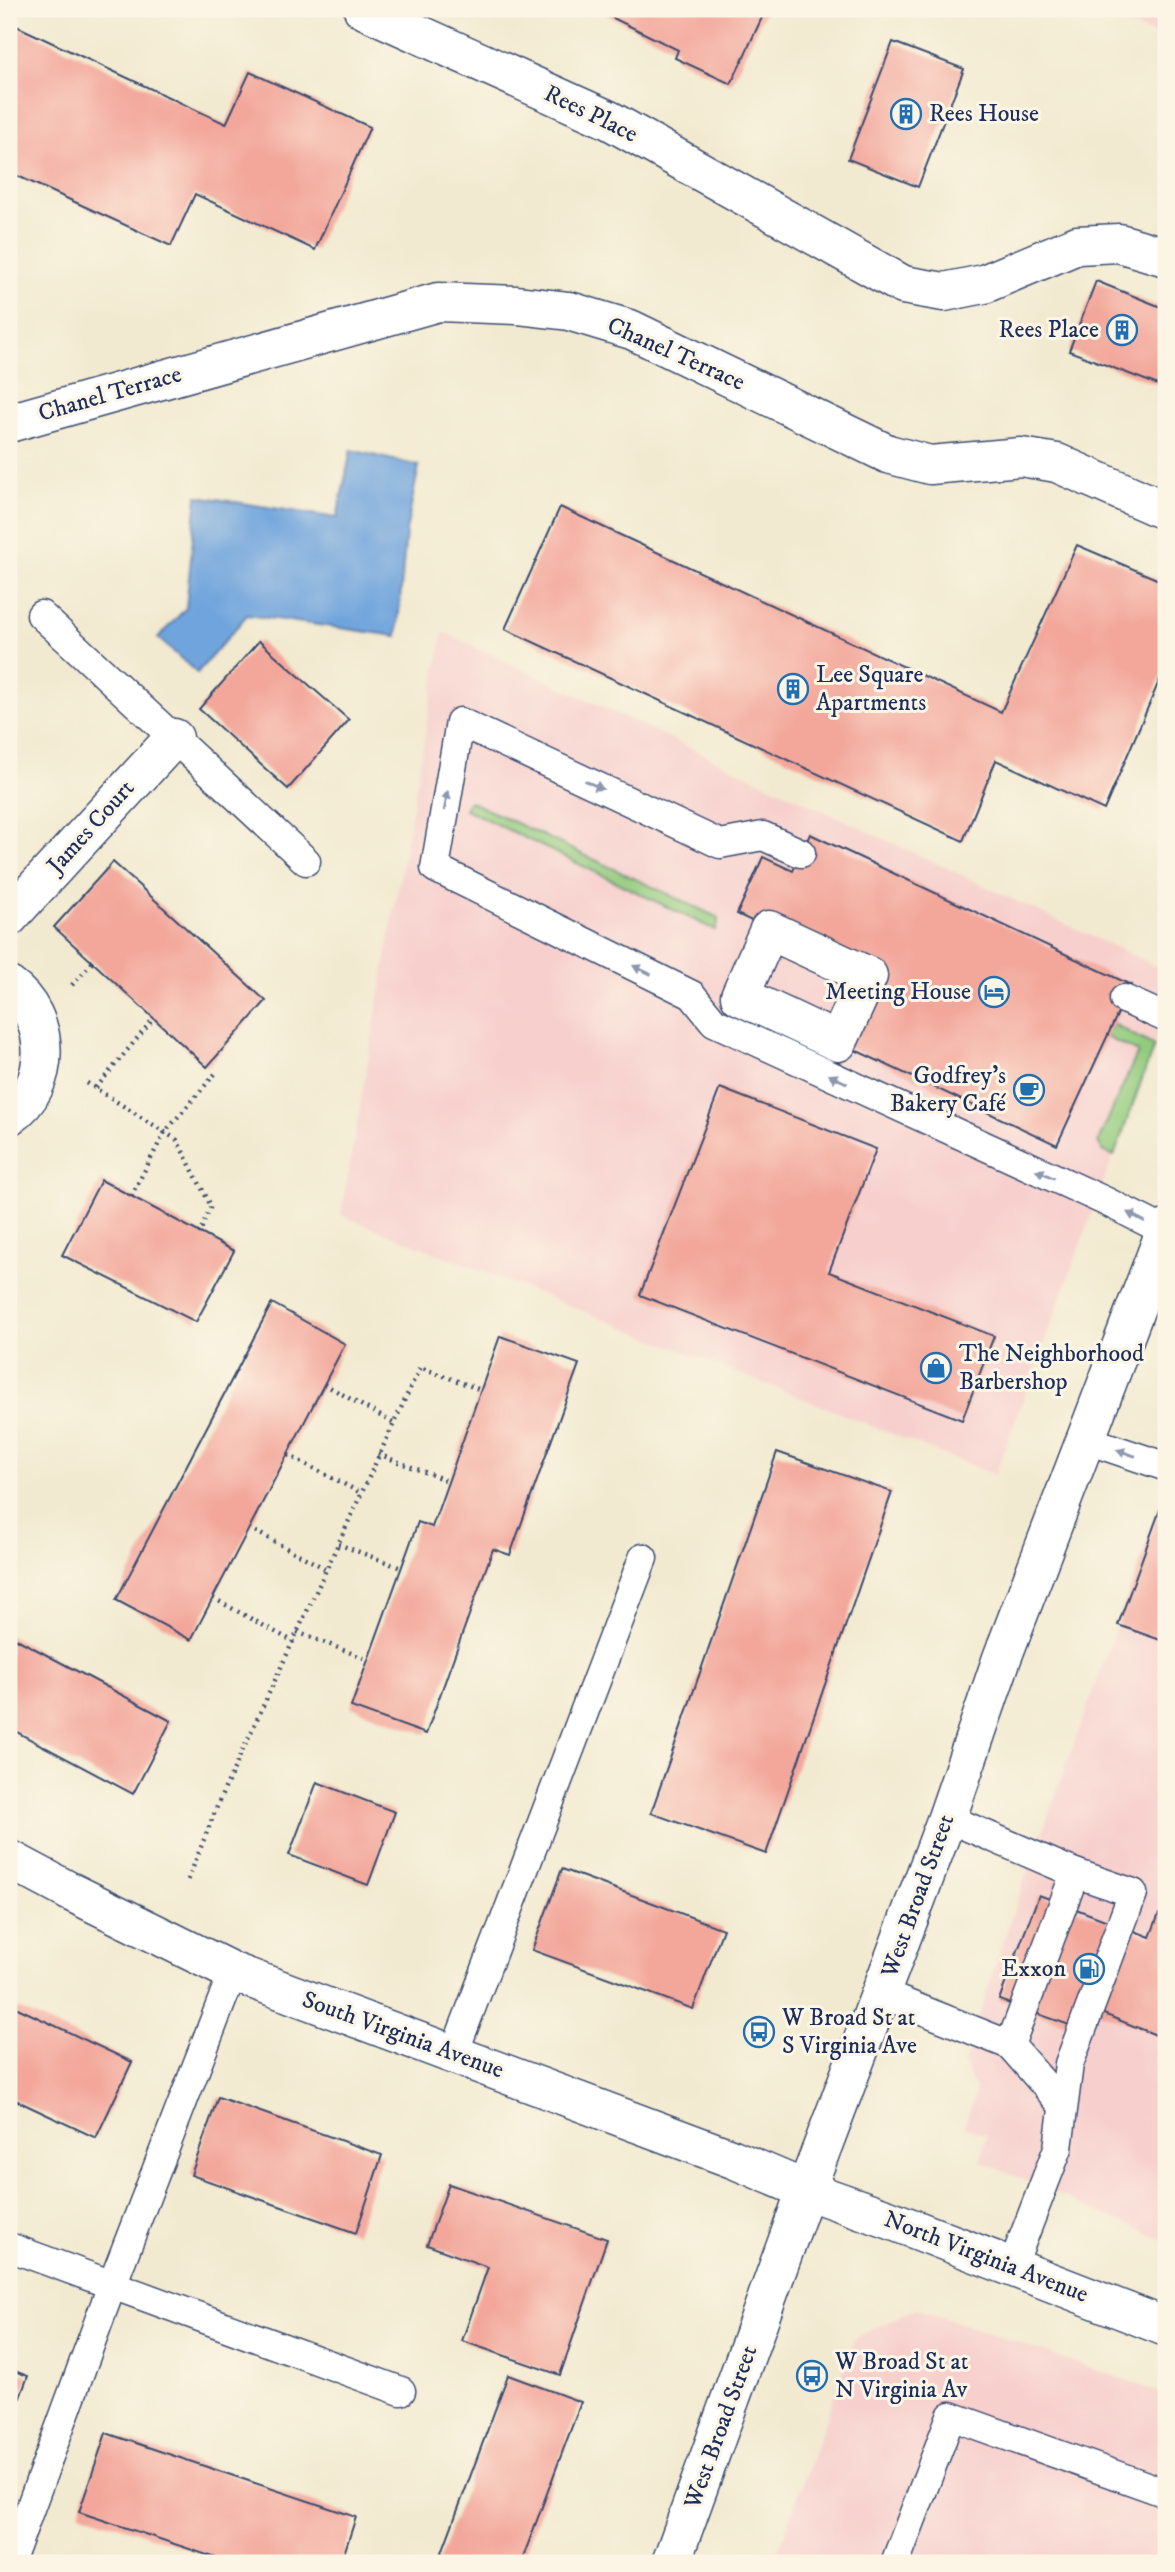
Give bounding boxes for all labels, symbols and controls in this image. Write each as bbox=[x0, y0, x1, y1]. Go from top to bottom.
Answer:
street label: Rees Place bbox=[539, 79, 643, 150]
building icon: Rees House bbox=[889, 97, 923, 131]
place label: Rees House bbox=[929, 99, 1039, 129]
street label: Chanel Terrace bbox=[603, 310, 750, 398]
building icon: Rees Place bbox=[1105, 313, 1139, 347]
place label: Rees Place bbox=[999, 315, 1099, 345]
street label: Chanel Terrace bbox=[35, 359, 185, 429]
place label: Lee Square Apartments bbox=[816, 660, 926, 718]
building icon: Lee Square Apartments bbox=[776, 672, 810, 706]
street label: James Court bbox=[40, 774, 141, 882]
one-way arrow bbox=[584, 779, 604, 791]
one-way arrow bbox=[441, 790, 452, 812]
one-way arrow bbox=[632, 964, 652, 975]
hotel icon: Meeting House bbox=[977, 975, 1011, 1009]
place label: Meeting House bbox=[825, 977, 971, 1007]
place label: Godfrey’s Bakery Café bbox=[890, 1061, 1006, 1119]
one-way arrow bbox=[828, 1073, 848, 1085]
cafe icon: Godfrey’s Bakery Café bbox=[1012, 1073, 1046, 1107]
one-way arrow bbox=[1034, 1168, 1055, 1179]
one-way arrow bbox=[1126, 1211, 1146, 1222]
place label: The Neighborhood Barbershop bbox=[959, 1339, 1144, 1397]
shop icon: The Neighborhood Barbershop bbox=[919, 1351, 953, 1385]
one-way arrow bbox=[1115, 1447, 1136, 1458]
street label: West Broad Street bbox=[874, 1810, 962, 1983]
fuel station icon: Exxon bbox=[1072, 1952, 1106, 1986]
place label: Exxon bbox=[1001, 1954, 1066, 1984]
street label: South Virginia Avenue bbox=[298, 1985, 508, 2085]
place label: W Broad St at S Virginia Ave bbox=[781, 2003, 917, 2061]
bus stop icon: W Broad St at S Virginia Ave bbox=[742, 2015, 776, 2049]
street label: North Virginia Avenue bbox=[880, 2204, 1092, 2310]
street label: West Broad Street bbox=[677, 2341, 765, 2514]
place label: W Broad St at N Virginia Av bbox=[834, 2347, 969, 2405]
bus stop icon: W Broad St at N Virginia Av bbox=[795, 2359, 829, 2393]

